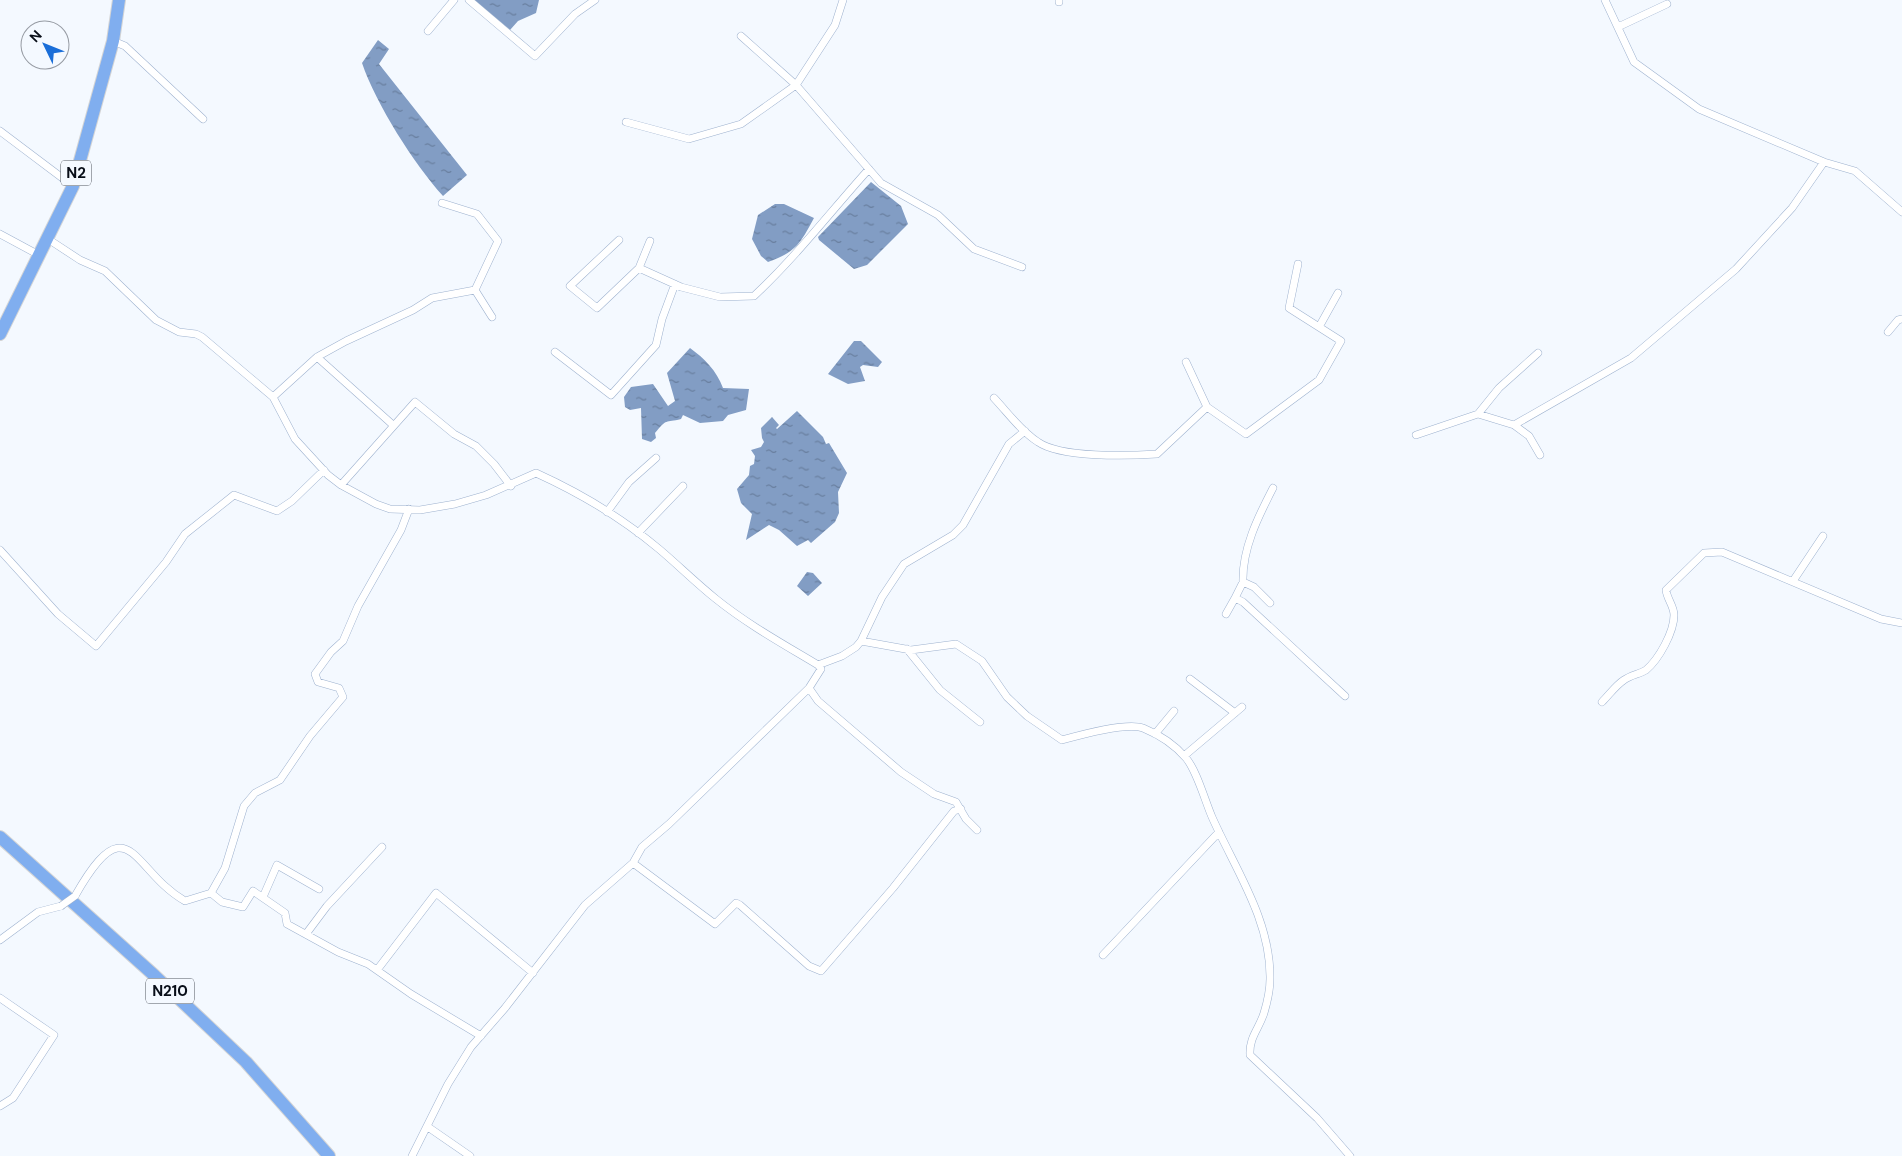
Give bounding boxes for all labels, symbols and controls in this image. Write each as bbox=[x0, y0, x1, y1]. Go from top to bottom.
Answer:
north arrow bbox=[20, 20, 70, 70]
text: N bbox=[25, 26, 46, 46]
road number: N2 bbox=[61, 160, 91, 186]
road number: N210 bbox=[146, 978, 194, 1004]

